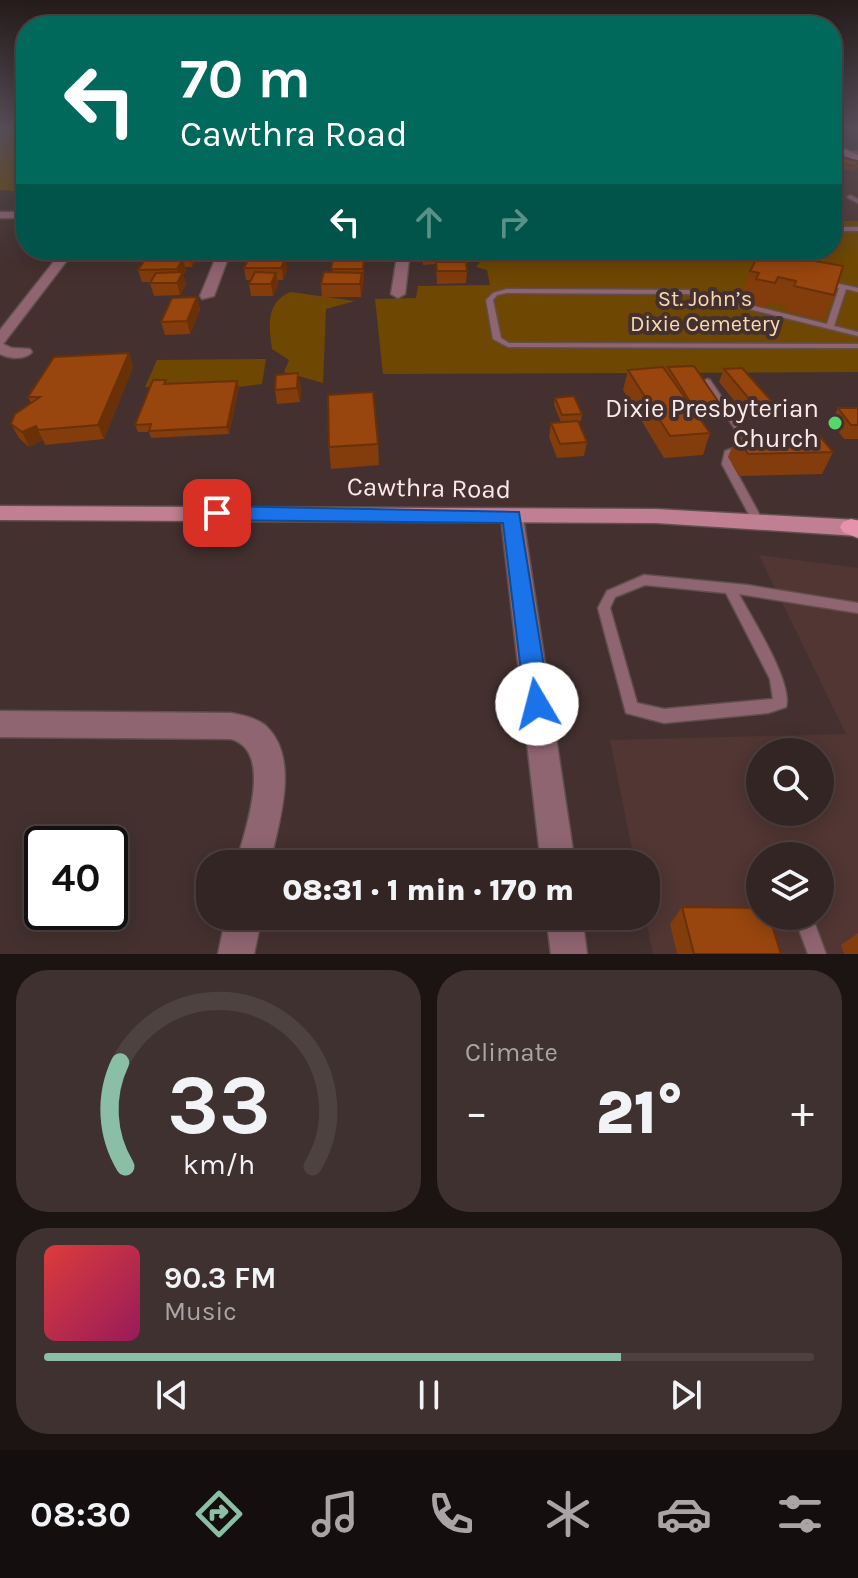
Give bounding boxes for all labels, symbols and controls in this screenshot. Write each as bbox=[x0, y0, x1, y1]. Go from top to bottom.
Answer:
text: 70 m bbox=[180, 46, 311, 111]
icon: left bbox=[48, 48, 152, 152]
text: Cawthra Road bbox=[180, 113, 407, 155]
icon: left bbox=[323, 200, 367, 244]
icon: ahead bbox=[407, 200, 451, 244]
icon: right bbox=[491, 200, 535, 244]
park label: St. John’s Dixie Cemetery bbox=[630, 286, 780, 337]
place label: Dixie Presbyterian Church bbox=[605, 393, 819, 454]
marker: Dixie Presbyterian Church bbox=[826, 414, 844, 432]
street label: Cawthra Road bbox=[347, 471, 511, 505]
pin bbox=[183, 479, 251, 547]
icon: arrive bbox=[195, 491, 239, 535]
position arrow bbox=[495, 662, 579, 746]
map controls bbox=[746, 738, 834, 930]
button: search bbox=[746, 738, 834, 826]
speed limit sign: 40 bbox=[24, 826, 128, 930]
button: layers bbox=[746, 842, 834, 930]
text: 08:31 · 1 min · 170 m bbox=[282, 872, 574, 908]
text: Climate bbox=[465, 1037, 558, 1068]
text: 33 bbox=[167, 1057, 270, 1154]
text: 21° bbox=[596, 1078, 683, 1148]
text: − bbox=[465, 1087, 488, 1138]
text: + bbox=[791, 1087, 814, 1138]
text: km/h bbox=[182, 1148, 255, 1181]
text: 90.3 FM bbox=[164, 1260, 277, 1296]
text: Music bbox=[164, 1296, 237, 1327]
icon: previous bbox=[150, 1373, 194, 1417]
icon: pause bbox=[407, 1373, 451, 1417]
icon: next bbox=[664, 1373, 708, 1417]
icon: directions bbox=[191, 1486, 247, 1542]
icon: music bbox=[307, 1486, 363, 1542]
icon: phone bbox=[423, 1486, 479, 1542]
icon: climate bbox=[540, 1486, 596, 1542]
icon: car bbox=[656, 1486, 712, 1542]
icon: filters bbox=[772, 1486, 828, 1542]
text: 08:30 bbox=[30, 1493, 131, 1535]

